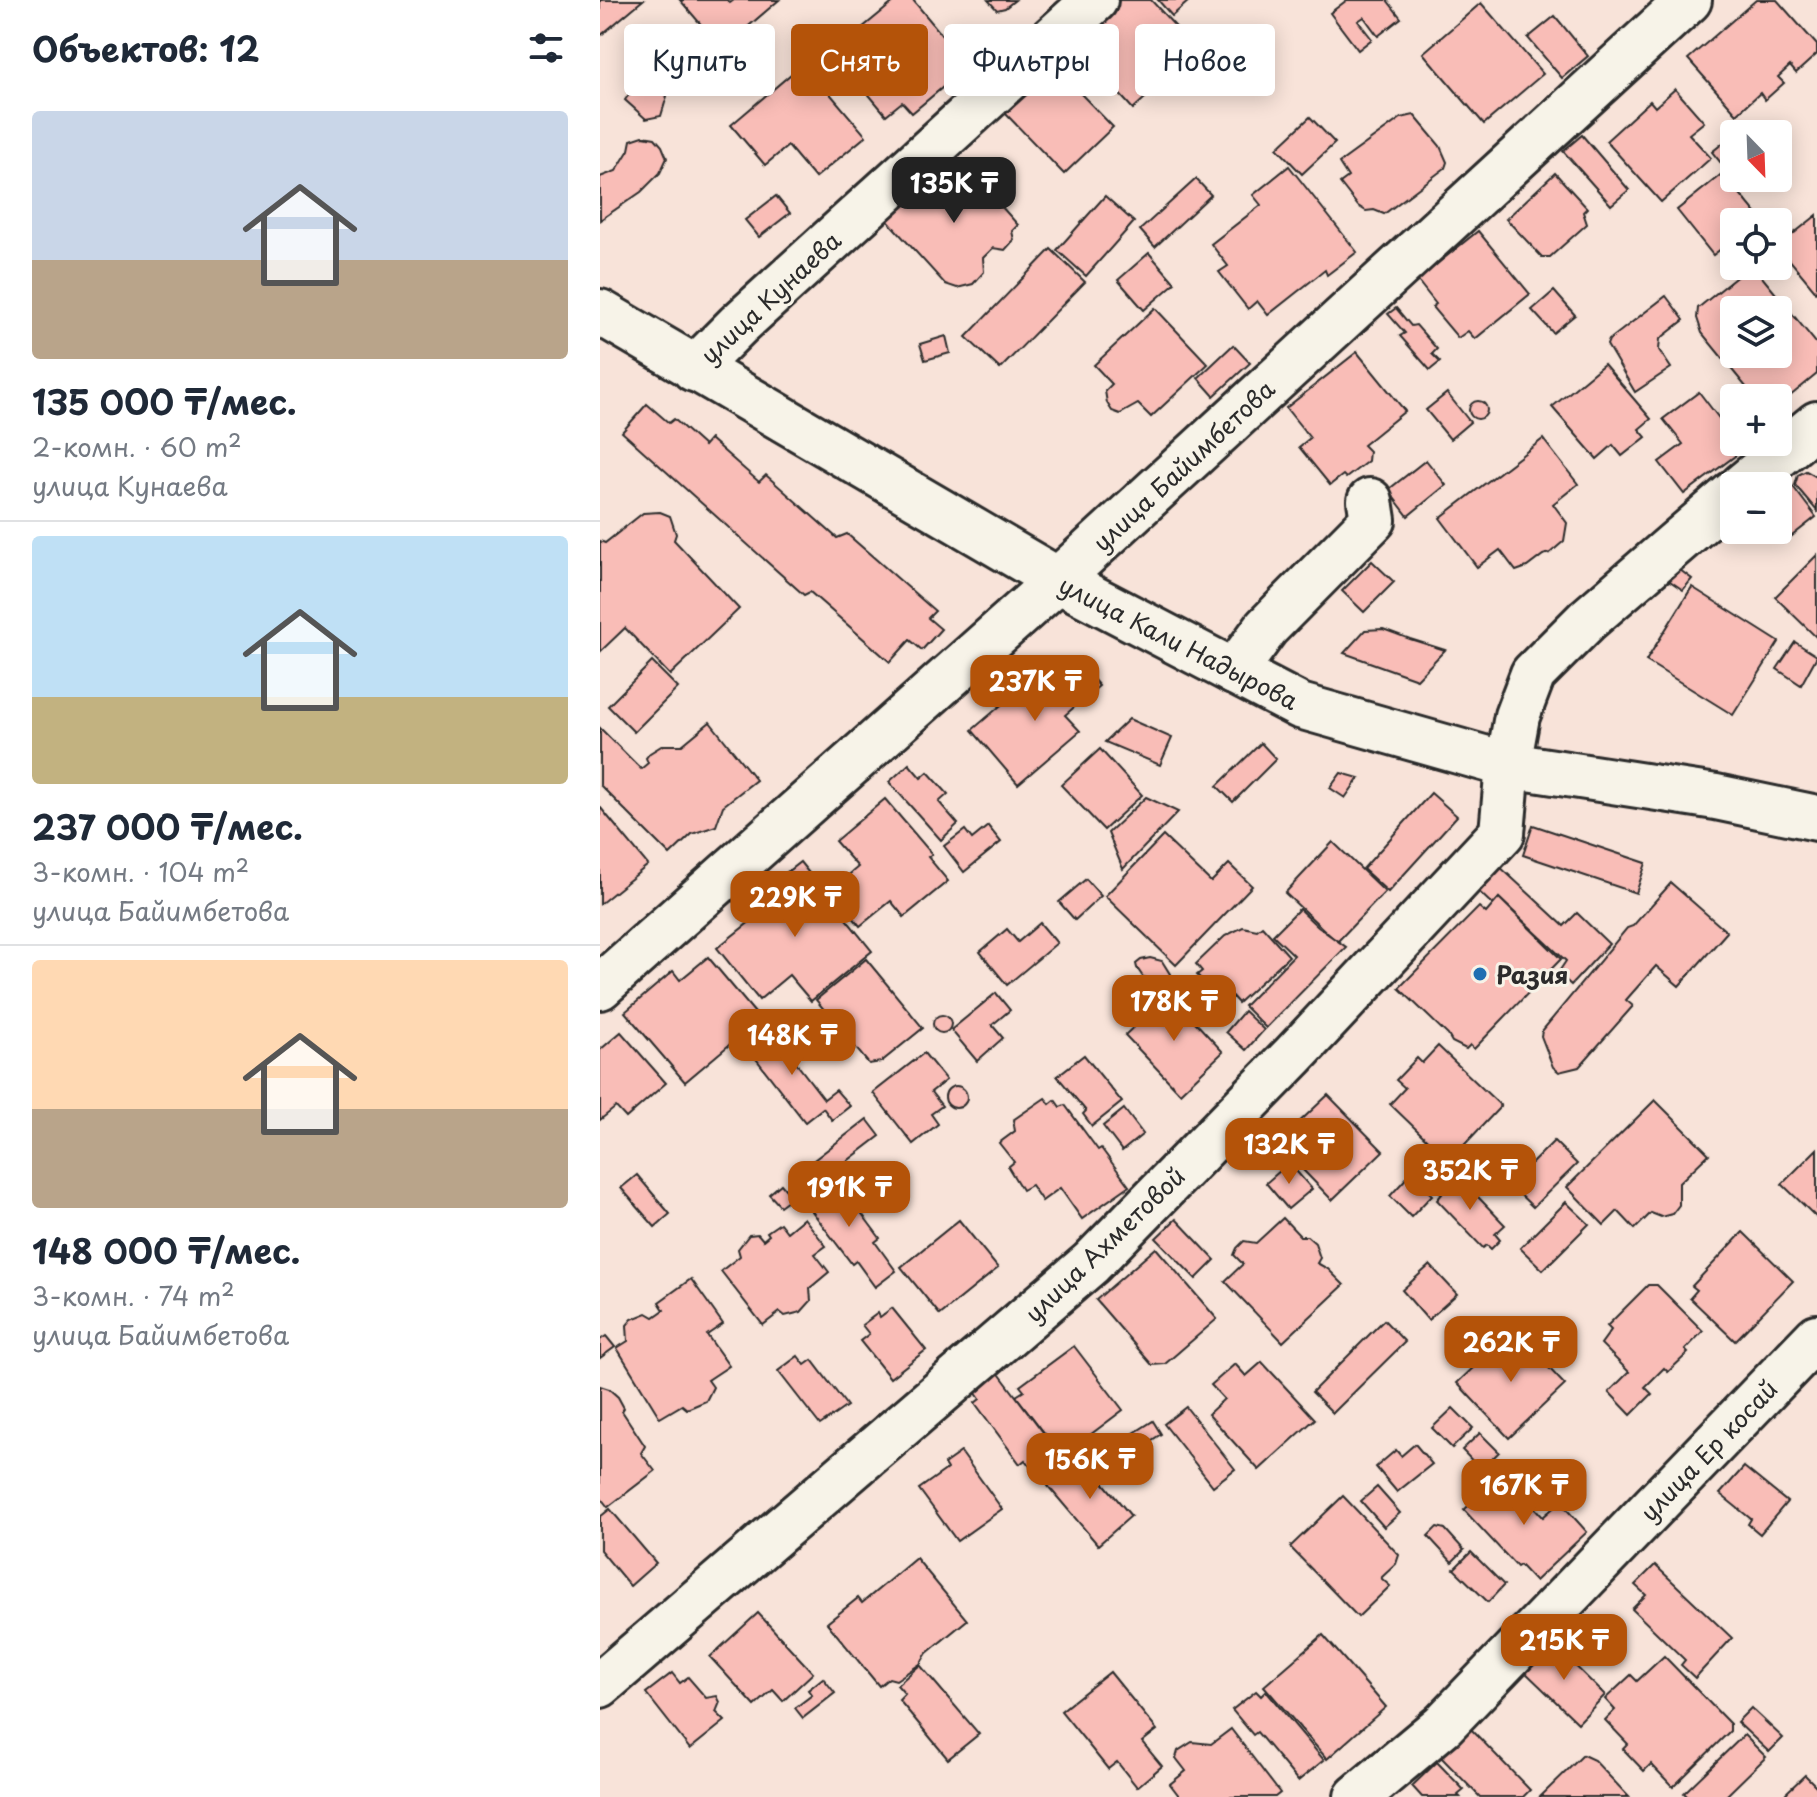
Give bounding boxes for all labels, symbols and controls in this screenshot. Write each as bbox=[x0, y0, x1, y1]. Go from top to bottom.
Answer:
text: Объектов: 12 bbox=[32, 22, 259, 74]
chip: Купить bbox=[624, 24, 775, 96]
chip: Снять bbox=[791, 24, 928, 96]
chip: Фильтры bbox=[944, 24, 1119, 96]
chip: Новое bbox=[1135, 24, 1275, 96]
icon: filters bbox=[524, 26, 568, 70]
north arrow bbox=[1720, 120, 1792, 192]
map controls bbox=[1720, 120, 1792, 544]
pin: 135K ₸ bbox=[889, 157, 1019, 225]
icon: home bbox=[228, 163, 372, 307]
text: 135K ₸ bbox=[910, 163, 998, 202]
button: locate bbox=[1720, 208, 1792, 280]
street label: улица Кунаева bbox=[692, 222, 848, 372]
button: layers bbox=[1720, 296, 1792, 368]
street label: улица Байимбетова bbox=[1084, 371, 1282, 559]
text: 135 000 ₸/мес. bbox=[32, 375, 297, 427]
button: + bbox=[1720, 384, 1792, 456]
text: 2-комн. · 60 m² bbox=[32, 427, 242, 466]
text: улица Кунаева bbox=[32, 466, 228, 505]
button: − bbox=[1720, 472, 1792, 544]
street label: улица Кали Надырова bbox=[1053, 566, 1305, 718]
icon: home bbox=[228, 588, 372, 732]
pin: 237K ₸ bbox=[970, 655, 1100, 723]
text: 237K ₸ bbox=[988, 661, 1082, 700]
text: 237 000 ₸/мес. bbox=[32, 800, 303, 852]
text: 3-комн. · 104 m² bbox=[32, 852, 249, 891]
pin: 229K ₸ bbox=[730, 871, 860, 939]
text: 229K ₸ bbox=[748, 877, 842, 916]
text: улица Байимбетова bbox=[32, 891, 289, 930]
place label: Разия bbox=[1496, 956, 1568, 992]
marker: Разия bbox=[1471, 965, 1489, 983]
pin: 178K ₸ bbox=[1109, 975, 1239, 1043]
text: 178K ₸ bbox=[1130, 981, 1218, 1020]
pin: 148K ₸ bbox=[727, 1009, 857, 1077]
icon: home bbox=[228, 1012, 372, 1156]
text: 148K ₸ bbox=[747, 1015, 837, 1054]
pin: 132K ₸ bbox=[1224, 1118, 1354, 1186]
text: 132K ₸ bbox=[1243, 1124, 1335, 1163]
pin: 352K ₸ bbox=[1405, 1144, 1535, 1212]
text: 352K ₸ bbox=[1422, 1150, 1518, 1189]
street label: улица Ахметовой bbox=[1016, 1158, 1192, 1330]
pin: 191K ₸ bbox=[784, 1161, 914, 1229]
text: 191K ₸ bbox=[806, 1167, 892, 1206]
text: 148 000 ₸/мес. bbox=[32, 1224, 300, 1276]
text: 3-комн. · 74 m² bbox=[32, 1276, 235, 1315]
text: улица Байимбетова bbox=[32, 1315, 289, 1354]
pin: 262K ₸ bbox=[1446, 1316, 1576, 1384]
text: 262K ₸ bbox=[1462, 1322, 1560, 1361]
street label: улица Ер косай bbox=[1631, 1371, 1785, 1529]
pin: 156K ₸ bbox=[1025, 1433, 1155, 1501]
text: 156K ₸ bbox=[1044, 1439, 1136, 1478]
pin: 167K ₸ bbox=[1459, 1459, 1589, 1527]
text: 167K ₸ bbox=[1480, 1465, 1569, 1504]
pin: 215K ₸ bbox=[1499, 1614, 1629, 1682]
text: 215K ₸ bbox=[1519, 1620, 1609, 1659]

